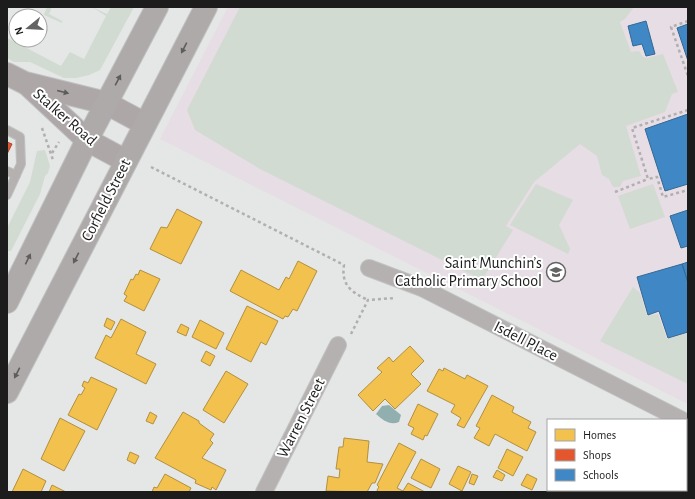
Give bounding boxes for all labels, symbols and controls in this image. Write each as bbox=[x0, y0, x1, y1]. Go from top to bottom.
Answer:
north arrow bbox=[8, 8, 48, 48]
text: N bbox=[13, 26, 25, 36]
one-way arrow bbox=[181, 43, 187, 54]
one-way arrow bbox=[115, 74, 121, 86]
street label: Stalker Road bbox=[30, 85, 100, 149]
one-way arrow bbox=[57, 89, 69, 95]
street label: Corfield Street bbox=[79, 156, 133, 244]
one-way arrow bbox=[73, 252, 80, 263]
one-way arrow bbox=[25, 253, 31, 265]
place label: Saint Munchin’s Catholic Primary School bbox=[395, 255, 542, 290]
school or university icon: Saint Munchin’s Catholic Primary School bbox=[545, 261, 567, 283]
street label: Isdell Place bbox=[492, 318, 560, 364]
one-way arrow bbox=[14, 367, 20, 379]
street label: Warren Street bbox=[274, 376, 328, 460]
legend bbox=[547, 419, 687, 491]
text: Homes bbox=[583, 429, 616, 441]
text: Shops bbox=[583, 449, 611, 461]
text: Schools bbox=[583, 469, 618, 481]

